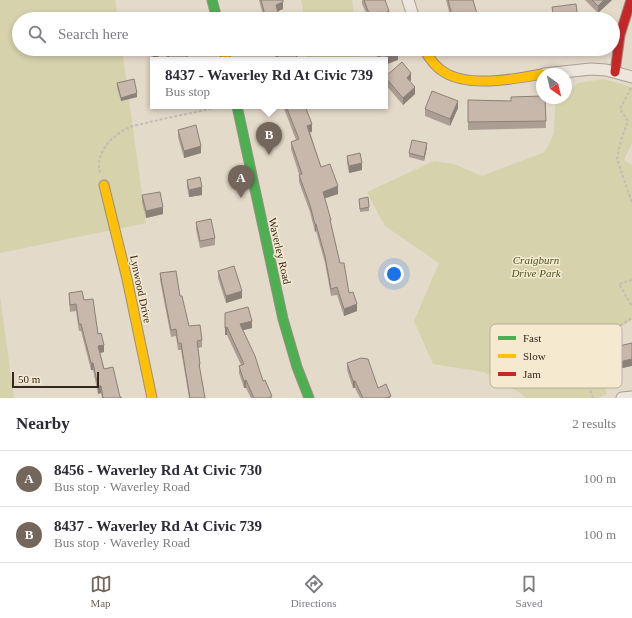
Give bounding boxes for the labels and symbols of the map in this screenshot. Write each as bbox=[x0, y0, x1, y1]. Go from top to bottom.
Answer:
north arrow bbox=[536, 68, 572, 104]
pin: B bbox=[256, 122, 282, 155]
pin: A bbox=[228, 165, 254, 198]
street label: Waverley Road bbox=[267, 217, 294, 286]
street label: Lynwood Drive bbox=[128, 254, 154, 324]
park label: Craigburn Drive Park bbox=[510, 254, 562, 279]
your location bbox=[384, 264, 404, 284]
legend bbox=[490, 324, 622, 388]
text: Fast bbox=[523, 332, 541, 344]
text: Slow bbox=[523, 350, 546, 362]
text: Jam bbox=[523, 368, 541, 380]
scale bar bbox=[12, 370, 99, 389]

